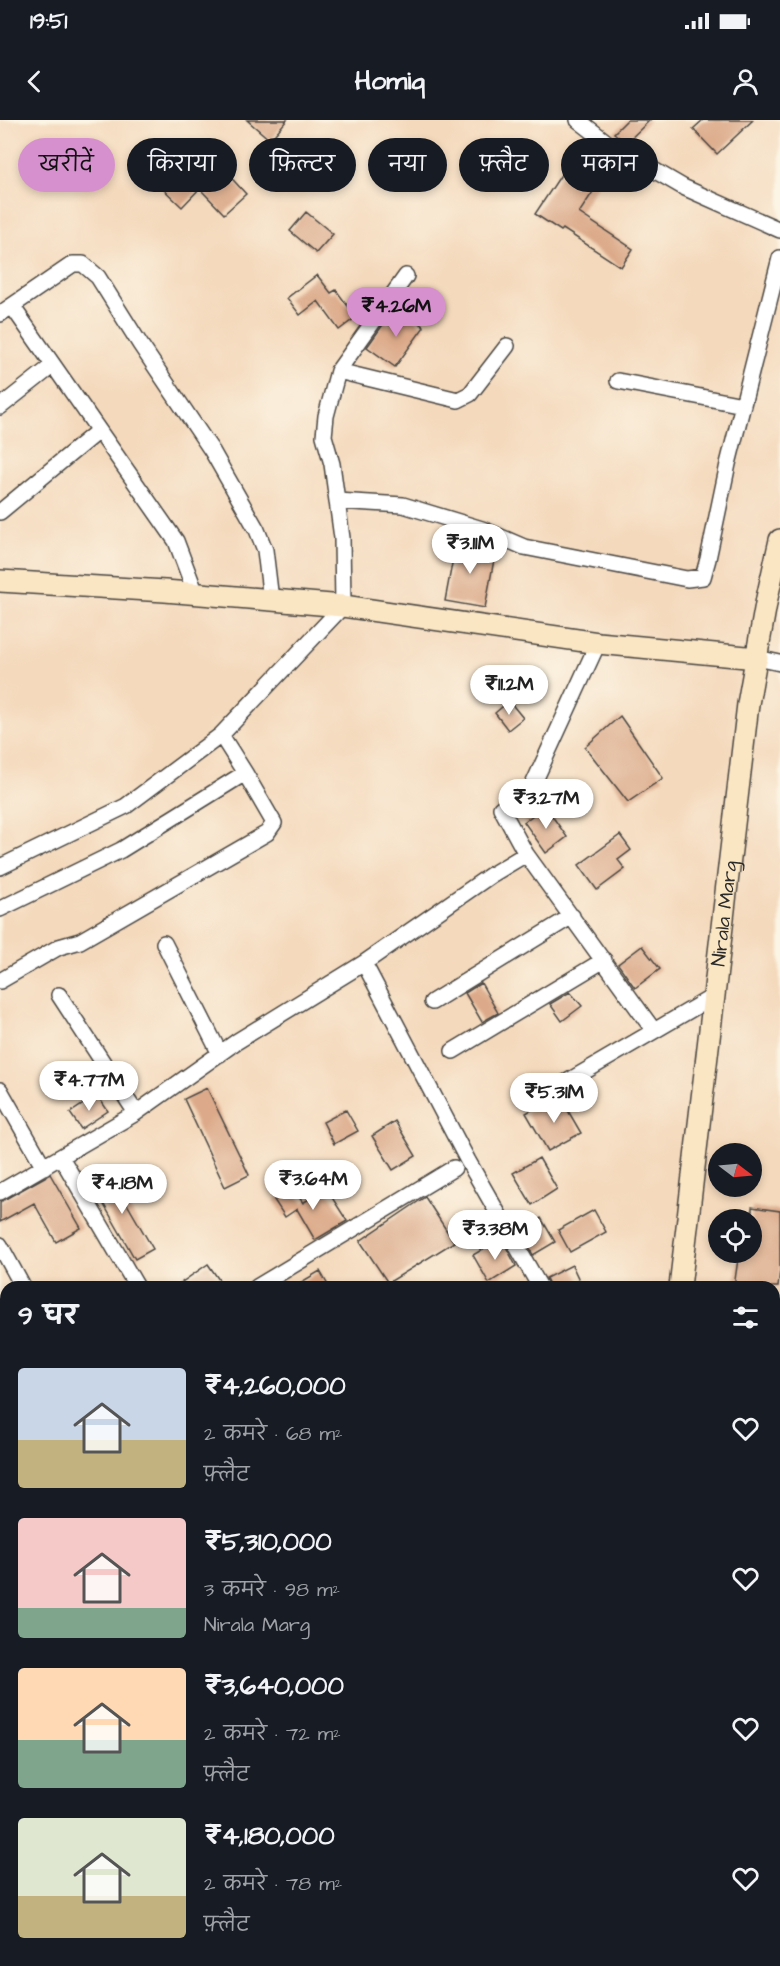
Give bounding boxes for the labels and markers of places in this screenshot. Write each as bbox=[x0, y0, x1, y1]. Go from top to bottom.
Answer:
pin: ₹4.26M bbox=[347, 287, 445, 338]
pin: ₹3.11M bbox=[421, 524, 519, 575]
pin: ₹11.2M bbox=[460, 665, 558, 716]
pin: ₹3.27M bbox=[497, 779, 595, 830]
pin: ₹4.77M bbox=[40, 1061, 138, 1112]
pin: ₹5.31M bbox=[505, 1073, 603, 1124]
pin: ₹3.64M bbox=[264, 1160, 362, 1211]
pin: ₹4.18M bbox=[73, 1164, 171, 1215]
pin: ₹3.38M bbox=[446, 1210, 544, 1261]

